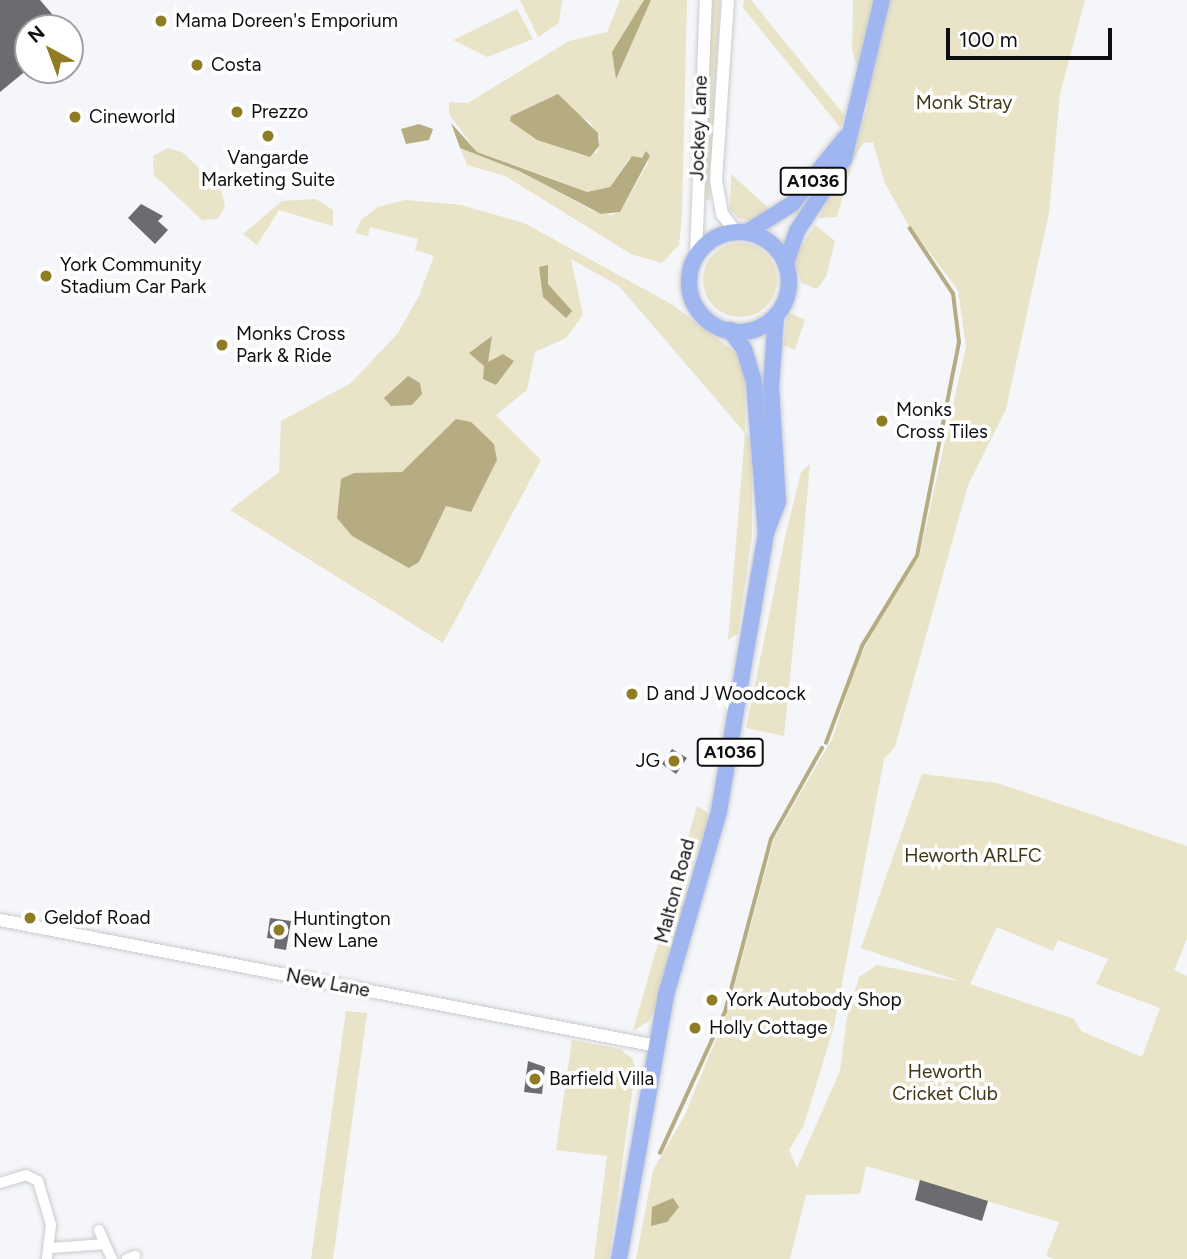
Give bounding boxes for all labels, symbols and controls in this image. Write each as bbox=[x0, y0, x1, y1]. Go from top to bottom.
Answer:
place label: Mama Doreen's Emporium bbox=[175, 10, 398, 32]
marker: Mama Doreen's Emporium bbox=[153, 13, 169, 29]
north arrow bbox=[14, 14, 84, 84]
scale bar bbox=[949, 14, 1115, 58]
text: N bbox=[23, 21, 49, 48]
text: 100 m bbox=[959, 27, 1018, 52]
place label: Costa bbox=[211, 54, 261, 76]
marker: Costa bbox=[189, 57, 205, 73]
street label: Jockey Lane bbox=[686, 75, 712, 181]
park label: Monk Stray bbox=[916, 92, 1012, 114]
place label: Prezzo bbox=[251, 101, 308, 123]
marker: Prezzo bbox=[229, 104, 245, 120]
place label: Cineworld bbox=[89, 106, 175, 128]
marker: Cineworld bbox=[67, 109, 83, 125]
marker: Vangarde Marketing Suite bbox=[260, 128, 276, 144]
place label: Vangarde Marketing Suite bbox=[201, 147, 335, 191]
road number: A1036 bbox=[778, 166, 848, 196]
place label: York Community Stadium Car Park bbox=[60, 254, 206, 298]
marker: York Community Stadium Car Park bbox=[38, 268, 54, 284]
place label: Monks Cross Park & Ride bbox=[236, 323, 345, 367]
marker: Monks Cross Park & Ride bbox=[214, 337, 230, 353]
place label: Monks Cross Tiles bbox=[896, 399, 988, 443]
marker: Monks Cross Tiles bbox=[874, 413, 890, 429]
place label: D and J Woodcock bbox=[646, 683, 806, 705]
marker: D and J Woodcock bbox=[624, 686, 640, 702]
road number: A1036 bbox=[695, 738, 765, 766]
place label: JG bbox=[636, 750, 660, 772]
marker: JG bbox=[666, 753, 682, 769]
street label: Malton Road bbox=[650, 836, 700, 946]
park label: Heworth ARLFC bbox=[904, 845, 1042, 867]
place label: Geldof Road bbox=[44, 907, 151, 929]
place label: Huntington New Lane bbox=[293, 908, 391, 952]
marker: Geldof Road bbox=[22, 910, 38, 926]
marker: Huntington New Lane bbox=[271, 922, 287, 938]
street label: New Lane bbox=[284, 964, 372, 1002]
place label: York Autobody Shop bbox=[726, 989, 902, 1011]
marker: York Autobody Shop bbox=[704, 992, 720, 1008]
place label: Holly Cottage bbox=[709, 1017, 828, 1039]
marker: Holly Cottage bbox=[687, 1020, 703, 1036]
park label: Heworth Cricket Club bbox=[892, 1061, 998, 1105]
place label: Barfield Villa bbox=[549, 1068, 654, 1090]
marker: Barfield Villa bbox=[527, 1071, 543, 1087]

